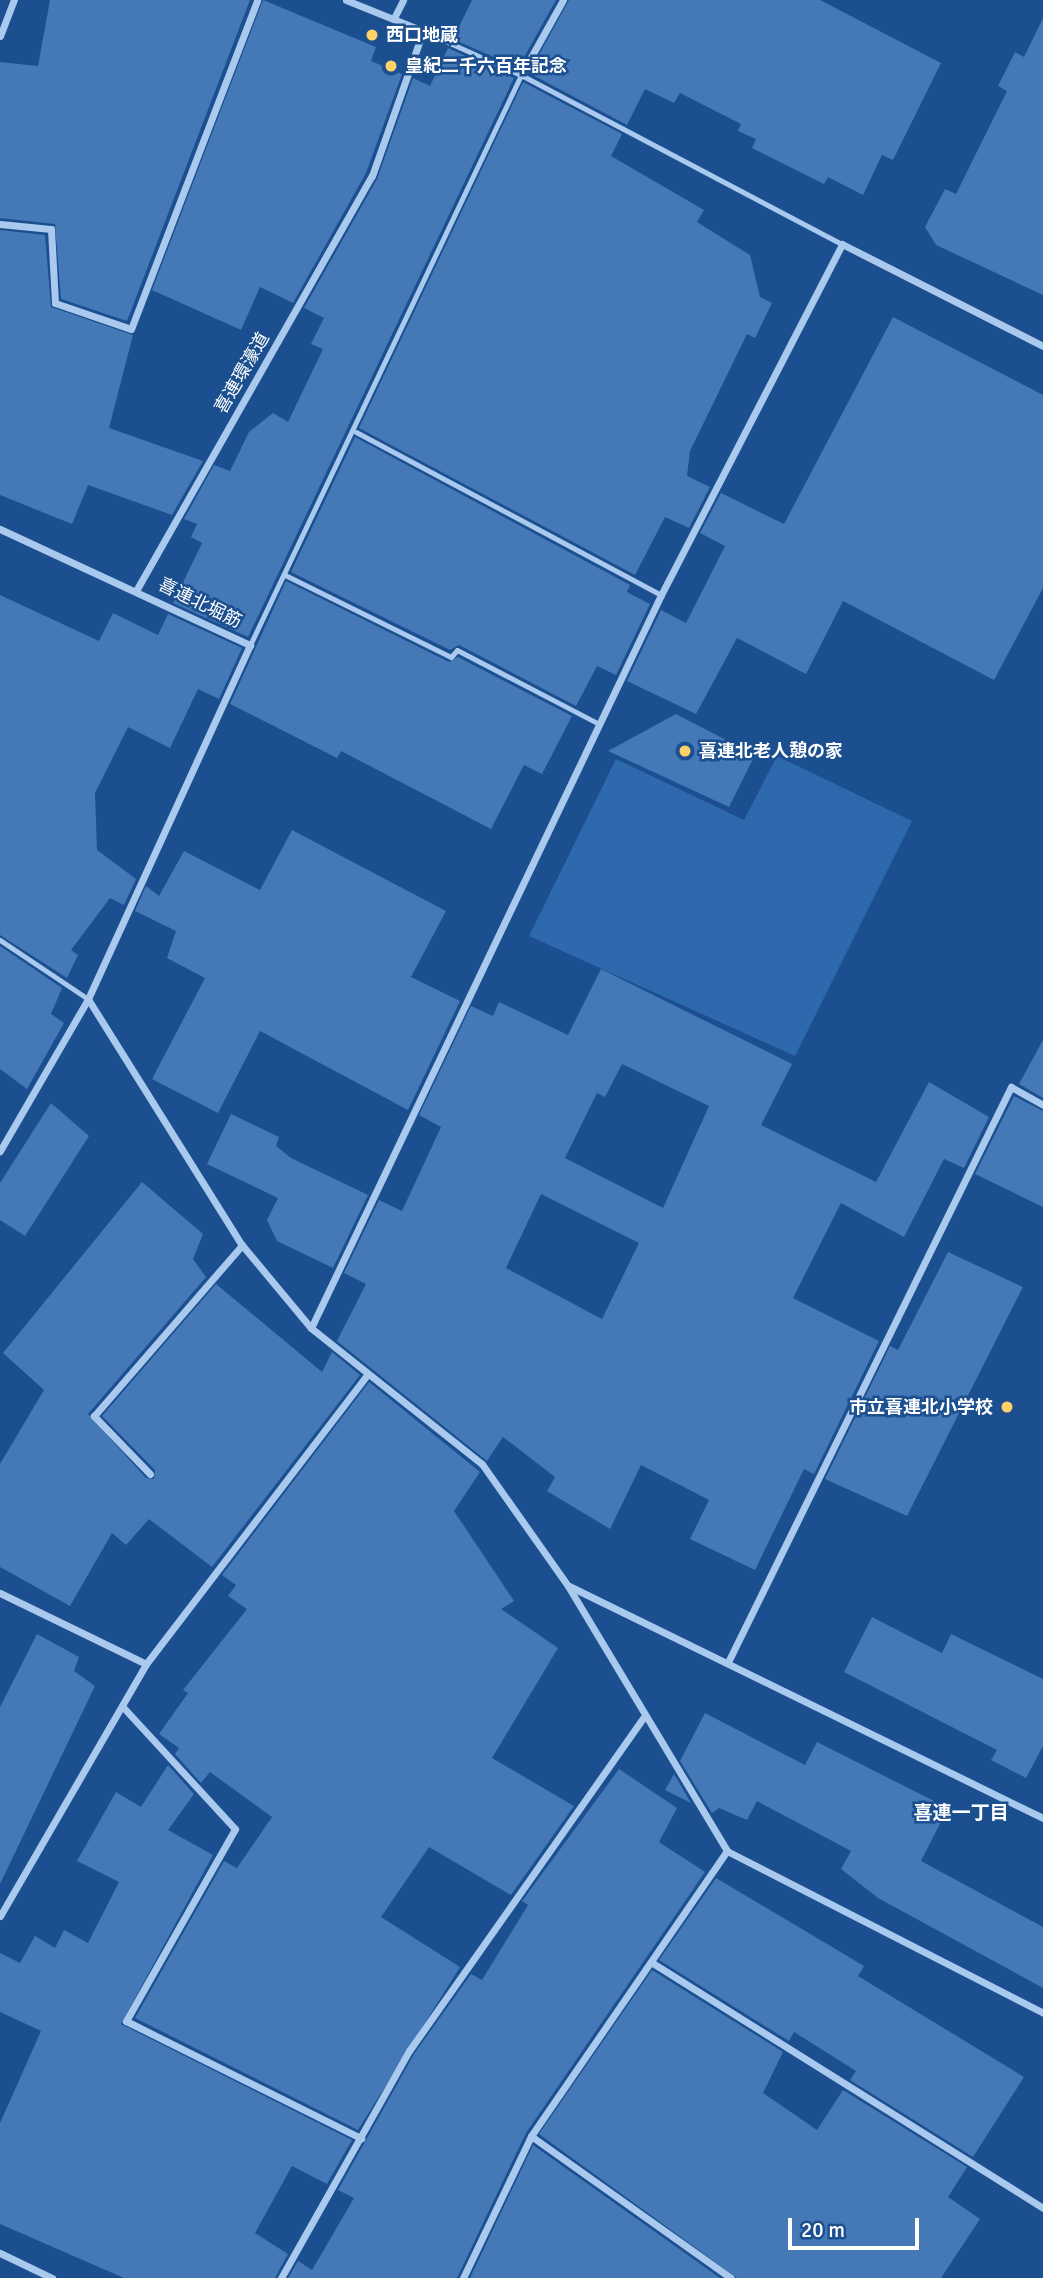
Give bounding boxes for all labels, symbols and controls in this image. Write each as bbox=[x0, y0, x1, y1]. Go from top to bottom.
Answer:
place label: 西口地蔵 bbox=[386, 24, 458, 46]
marker: 西口地蔵 bbox=[364, 27, 380, 43]
place label: 皇紀二千六百年記念 bbox=[405, 55, 567, 77]
marker: 皇紀二千六百年記念 bbox=[383, 58, 399, 74]
street label: 喜連環濠道 bbox=[210, 329, 274, 417]
street label: 喜連北堀筋 bbox=[155, 574, 245, 632]
place label: 喜連北老人憩の家 bbox=[699, 740, 843, 762]
marker: 喜連北老人憩の家 bbox=[677, 743, 693, 759]
place label: 市立喜連北小学校 bbox=[849, 1396, 993, 1418]
marker: 市立喜連北小学校 bbox=[999, 1399, 1015, 1415]
district label: 喜連一丁目 bbox=[914, 1803, 1008, 1825]
scale bar bbox=[791, 2204, 922, 2248]
text: 20 m bbox=[801, 2217, 845, 2243]

